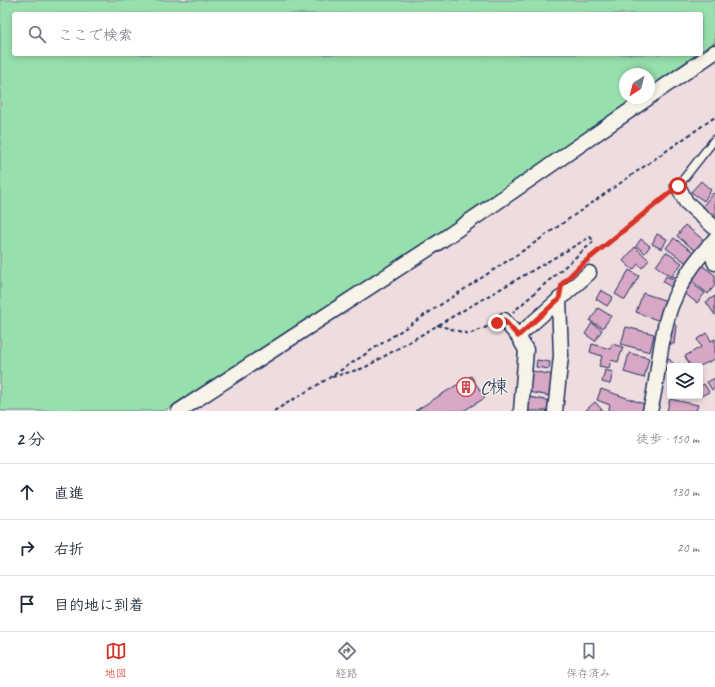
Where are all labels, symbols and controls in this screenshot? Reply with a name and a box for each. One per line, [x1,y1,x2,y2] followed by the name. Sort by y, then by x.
[12,12,703,56] search box
[26,23,48,45] icon: search
[58,26,133,45] text: ここで検索
[619,68,655,104] north arrow
[669,177,687,195] route start
[488,314,506,332] route end
[667,363,703,399] map controls
[667,363,703,399] button: layers
[480,375,508,399] place label: C棟
[455,376,477,398] building icon: C棟
[16,429,45,450] text: 2 分
[636,431,699,447] text: 徒歩 · 150 m
[16,481,38,503] icon: ahead
[54,484,84,503] text: 直進
[671,484,699,500] text: 130 m
[16,537,38,559] icon: right
[54,540,84,559] text: 右折
[677,540,699,556] text: 20 m
[16,593,38,615] icon: arrive
[54,596,144,615] text: 目的地に到着
[105,640,127,680] tab: 地図
[336,640,358,680] tab: 経路
[567,640,611,680] tab: 保存済み

